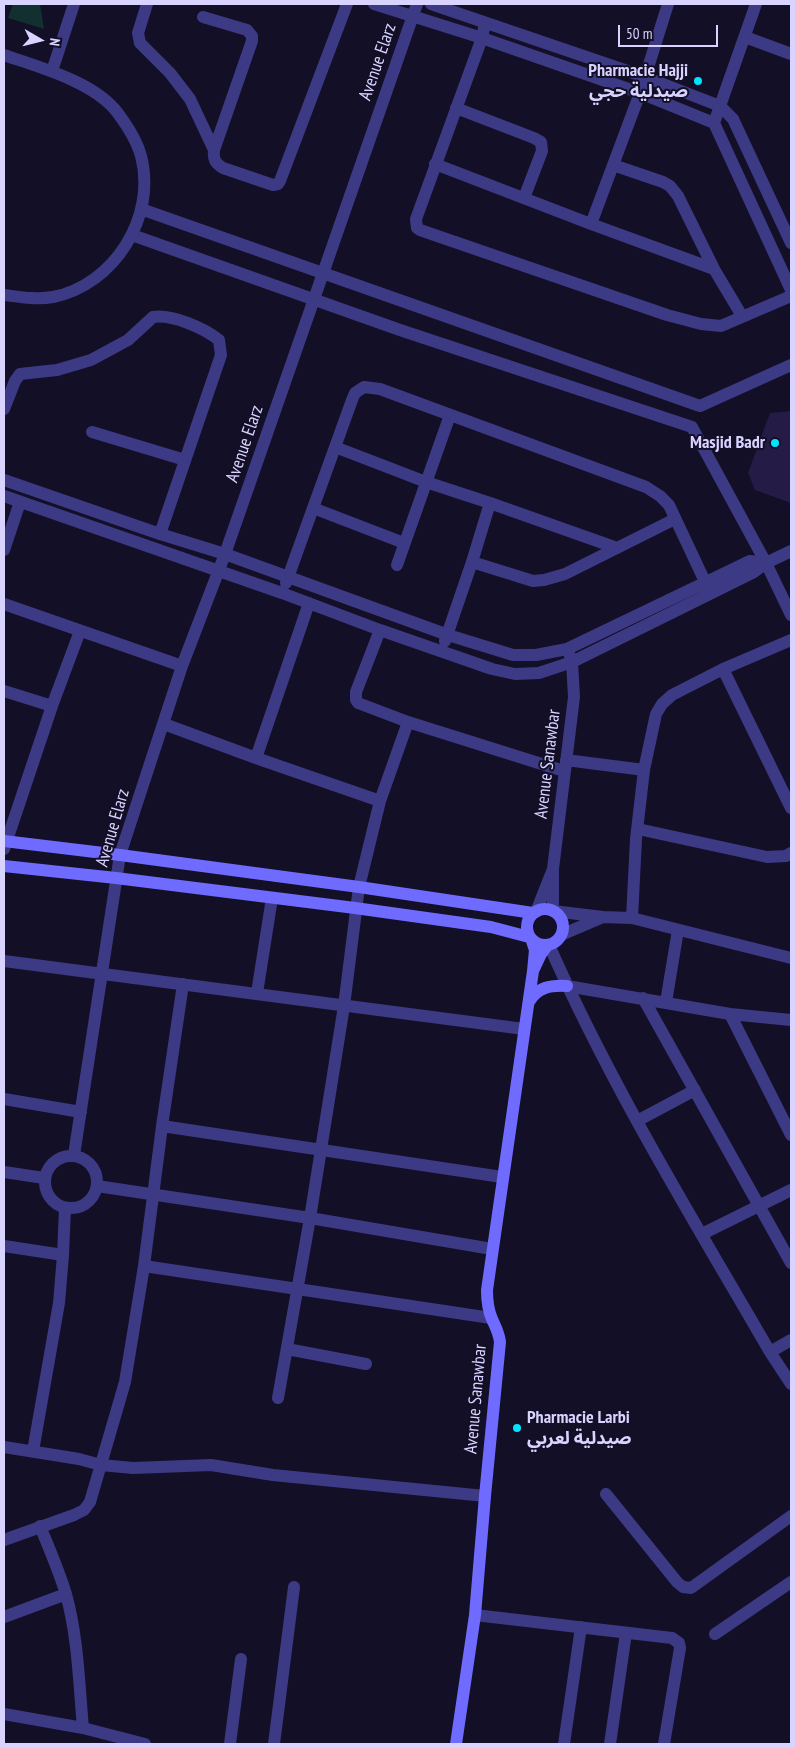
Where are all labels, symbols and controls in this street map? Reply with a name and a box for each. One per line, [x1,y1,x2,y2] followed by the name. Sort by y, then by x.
[15,15,65,65] north arrow
[620,15,720,47] scale bar
[355,21,401,103] street label: Avenue Elarz
[626,24,652,43] text: 50 m
[45,37,64,47] text: N
[588,60,688,102] place label: Pharmacie Hajji صيدلية حجي
[692,75,704,87] marker: Pharmacie Hajji صيدلية حجي
[222,403,268,485] street label: Avenue Elarz
[690,432,765,454] place label: Masjid Badr
[769,437,781,449] marker: Masjid Badr
[531,708,565,820] street label: Avenue Sanawbar
[92,787,134,869] street label: Avenue Elarz
[460,1343,492,1455] street label: Avenue Sanawbar
[527,1407,632,1450] place label: Pharmacie Larbi صيدلية لعربي
[511,1422,523,1434] marker: Pharmacie Larbi صيدلية لعربي

